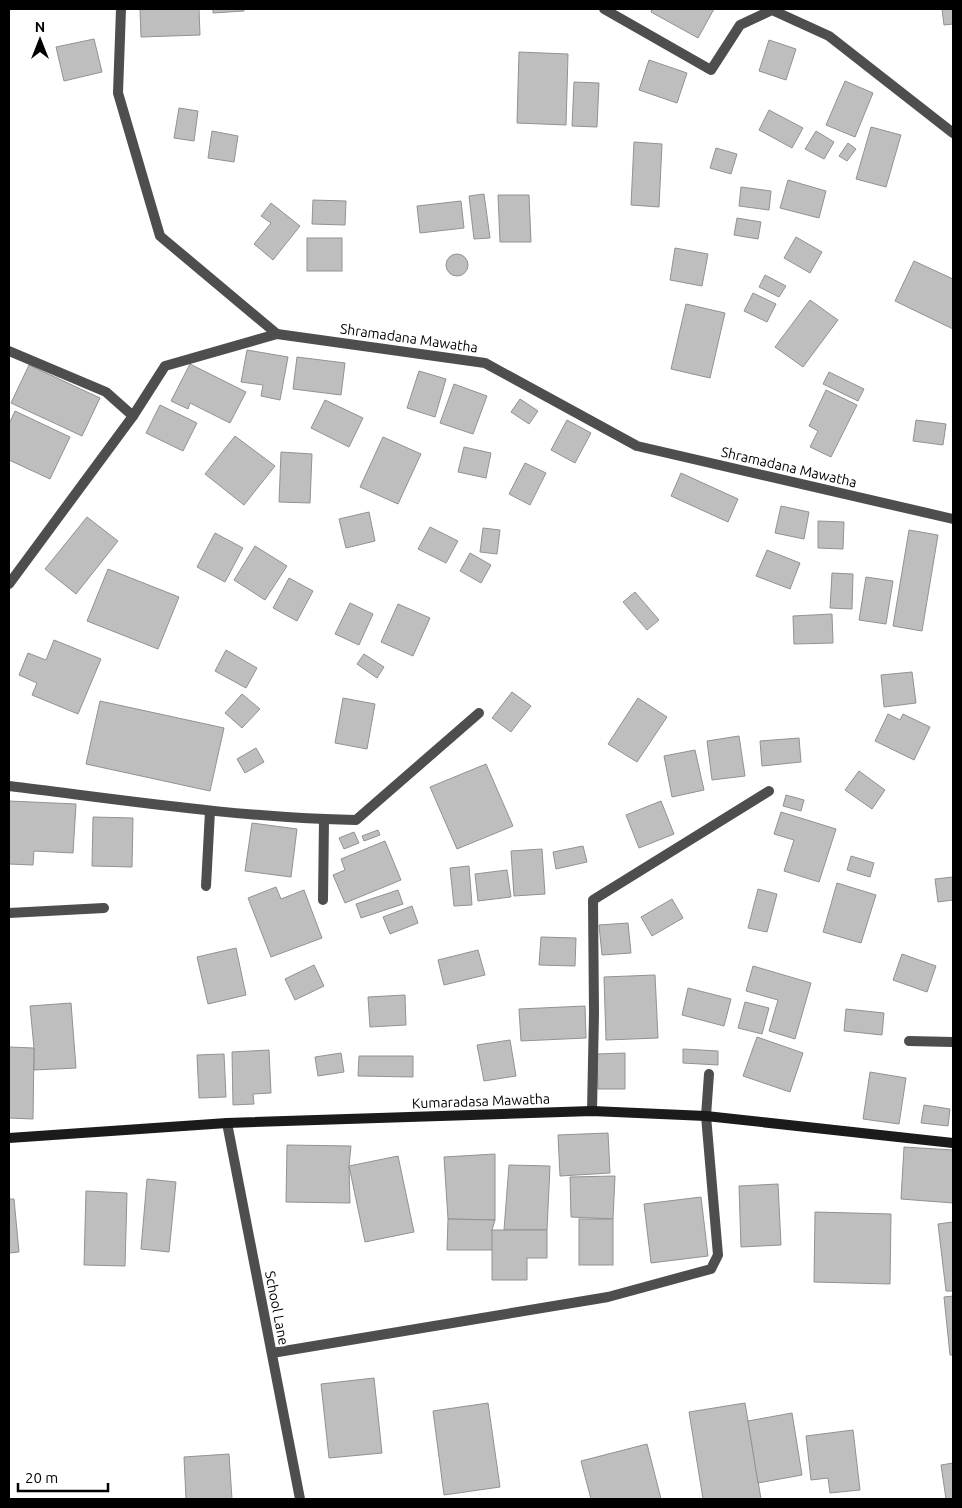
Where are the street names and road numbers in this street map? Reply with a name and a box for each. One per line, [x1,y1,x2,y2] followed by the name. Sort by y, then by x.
[339,320,479,356] street label: Shramadana Mawatha
[719,444,859,490] street label: Shramadana Mawatha
[412,1091,550,1111] street label: Kumaradasa Mawatha
[262,1270,292,1346] street label: School Lane

